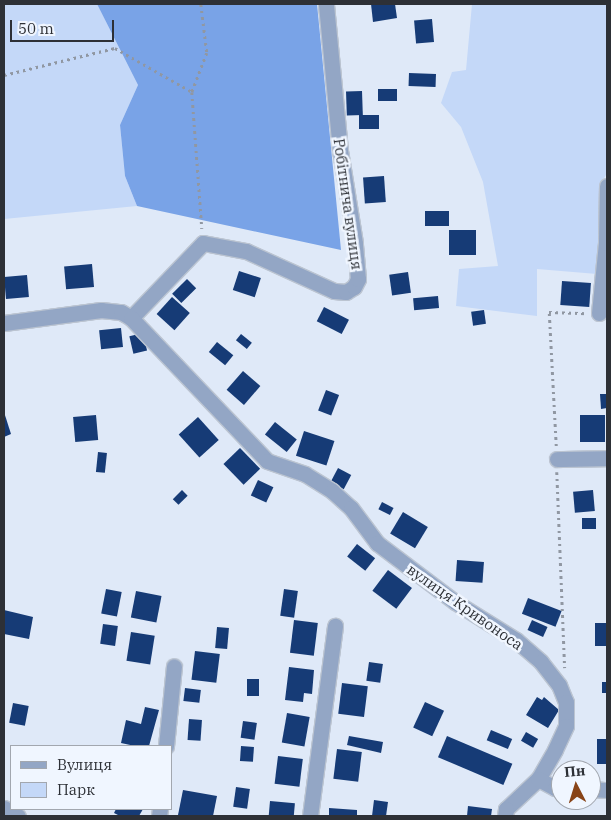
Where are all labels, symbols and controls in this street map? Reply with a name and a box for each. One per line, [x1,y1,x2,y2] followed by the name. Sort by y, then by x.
[12,10,116,42] scale bar
[18,19,54,38] text: 50 m
[330,137,366,271] street label: Робітнича вулиця
[404,560,526,654] street label: вулиця Кривоноса
[10,745,172,810] legend
[57,755,112,774] text: Вулиця
[551,760,601,810] north arrow
[564,761,586,781] text: Пн
[57,780,95,799] text: Парк

